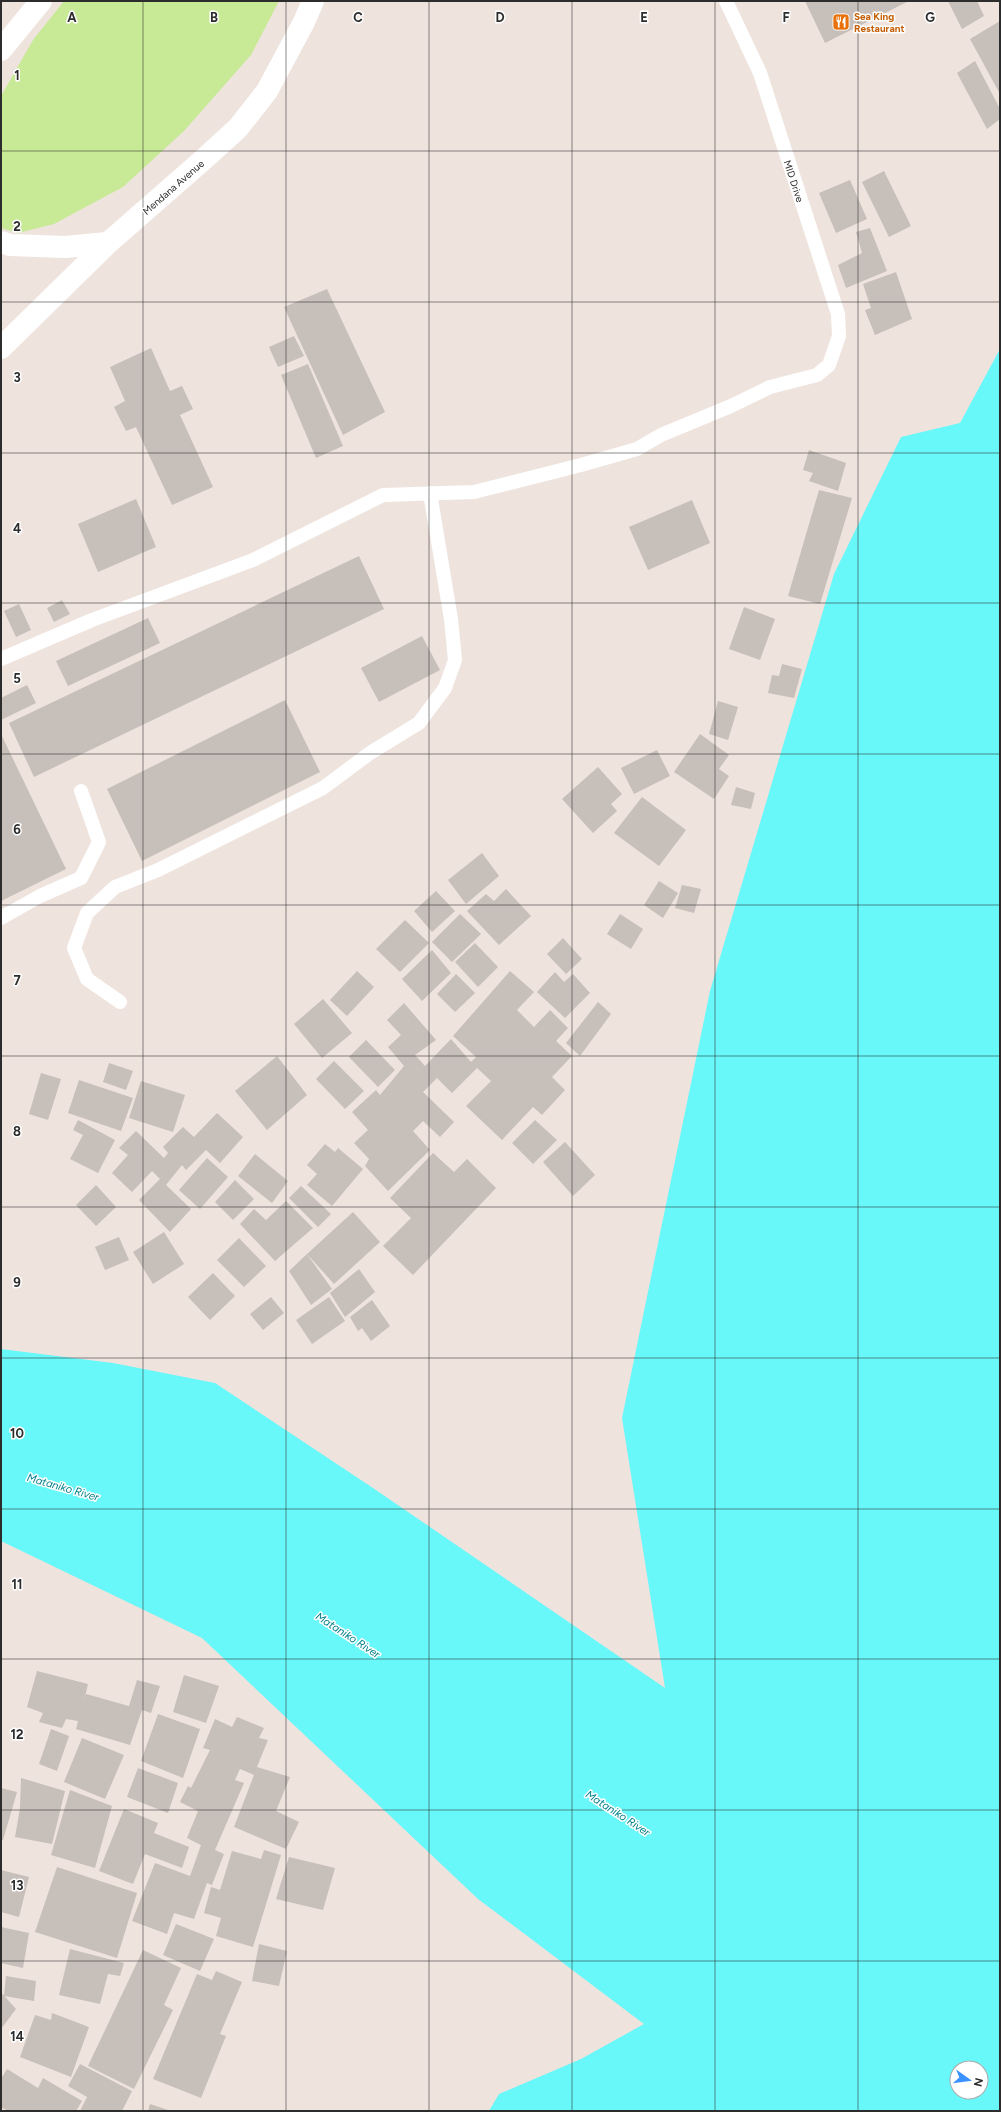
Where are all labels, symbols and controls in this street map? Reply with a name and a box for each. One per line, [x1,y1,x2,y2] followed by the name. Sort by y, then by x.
[67,10,77,25] text: A
[210,10,218,25] text: B
[353,10,363,25] text: C
[495,10,505,25] text: D
[640,10,648,25] text: E
[782,10,790,25] text: F
[854,10,904,35] place label: Sea King Restaurant
[925,10,935,25] text: G
[831,12,851,32] restaurant icon: Sea King Restaurant
[14,68,20,83] text: 1
[140,157,207,218] street label: Mendana Avenue
[781,158,807,204] street label: MID Drive
[13,219,21,234] text: 2
[13,370,21,385] text: 3
[13,521,21,536] text: 4
[13,671,21,686] text: 5
[13,822,21,837] text: 6
[13,973,21,988] text: 7
[13,1124,21,1139] text: 8
[13,1275,21,1290] text: 9
[10,1426,24,1441] text: 10
[25,1471,102,1504] water label: Mataniko River
[12,1577,22,1592] text: 11
[313,1610,383,1662] water label: Mataniko River
[10,1727,24,1742] text: 12
[583,1788,653,1840] water label: Mataniko River
[11,1878,23,1893] text: 13
[10,2029,24,2044] text: 14
[949,2060,989,2100] north arrow
[971,2077,986,2088] text: N

